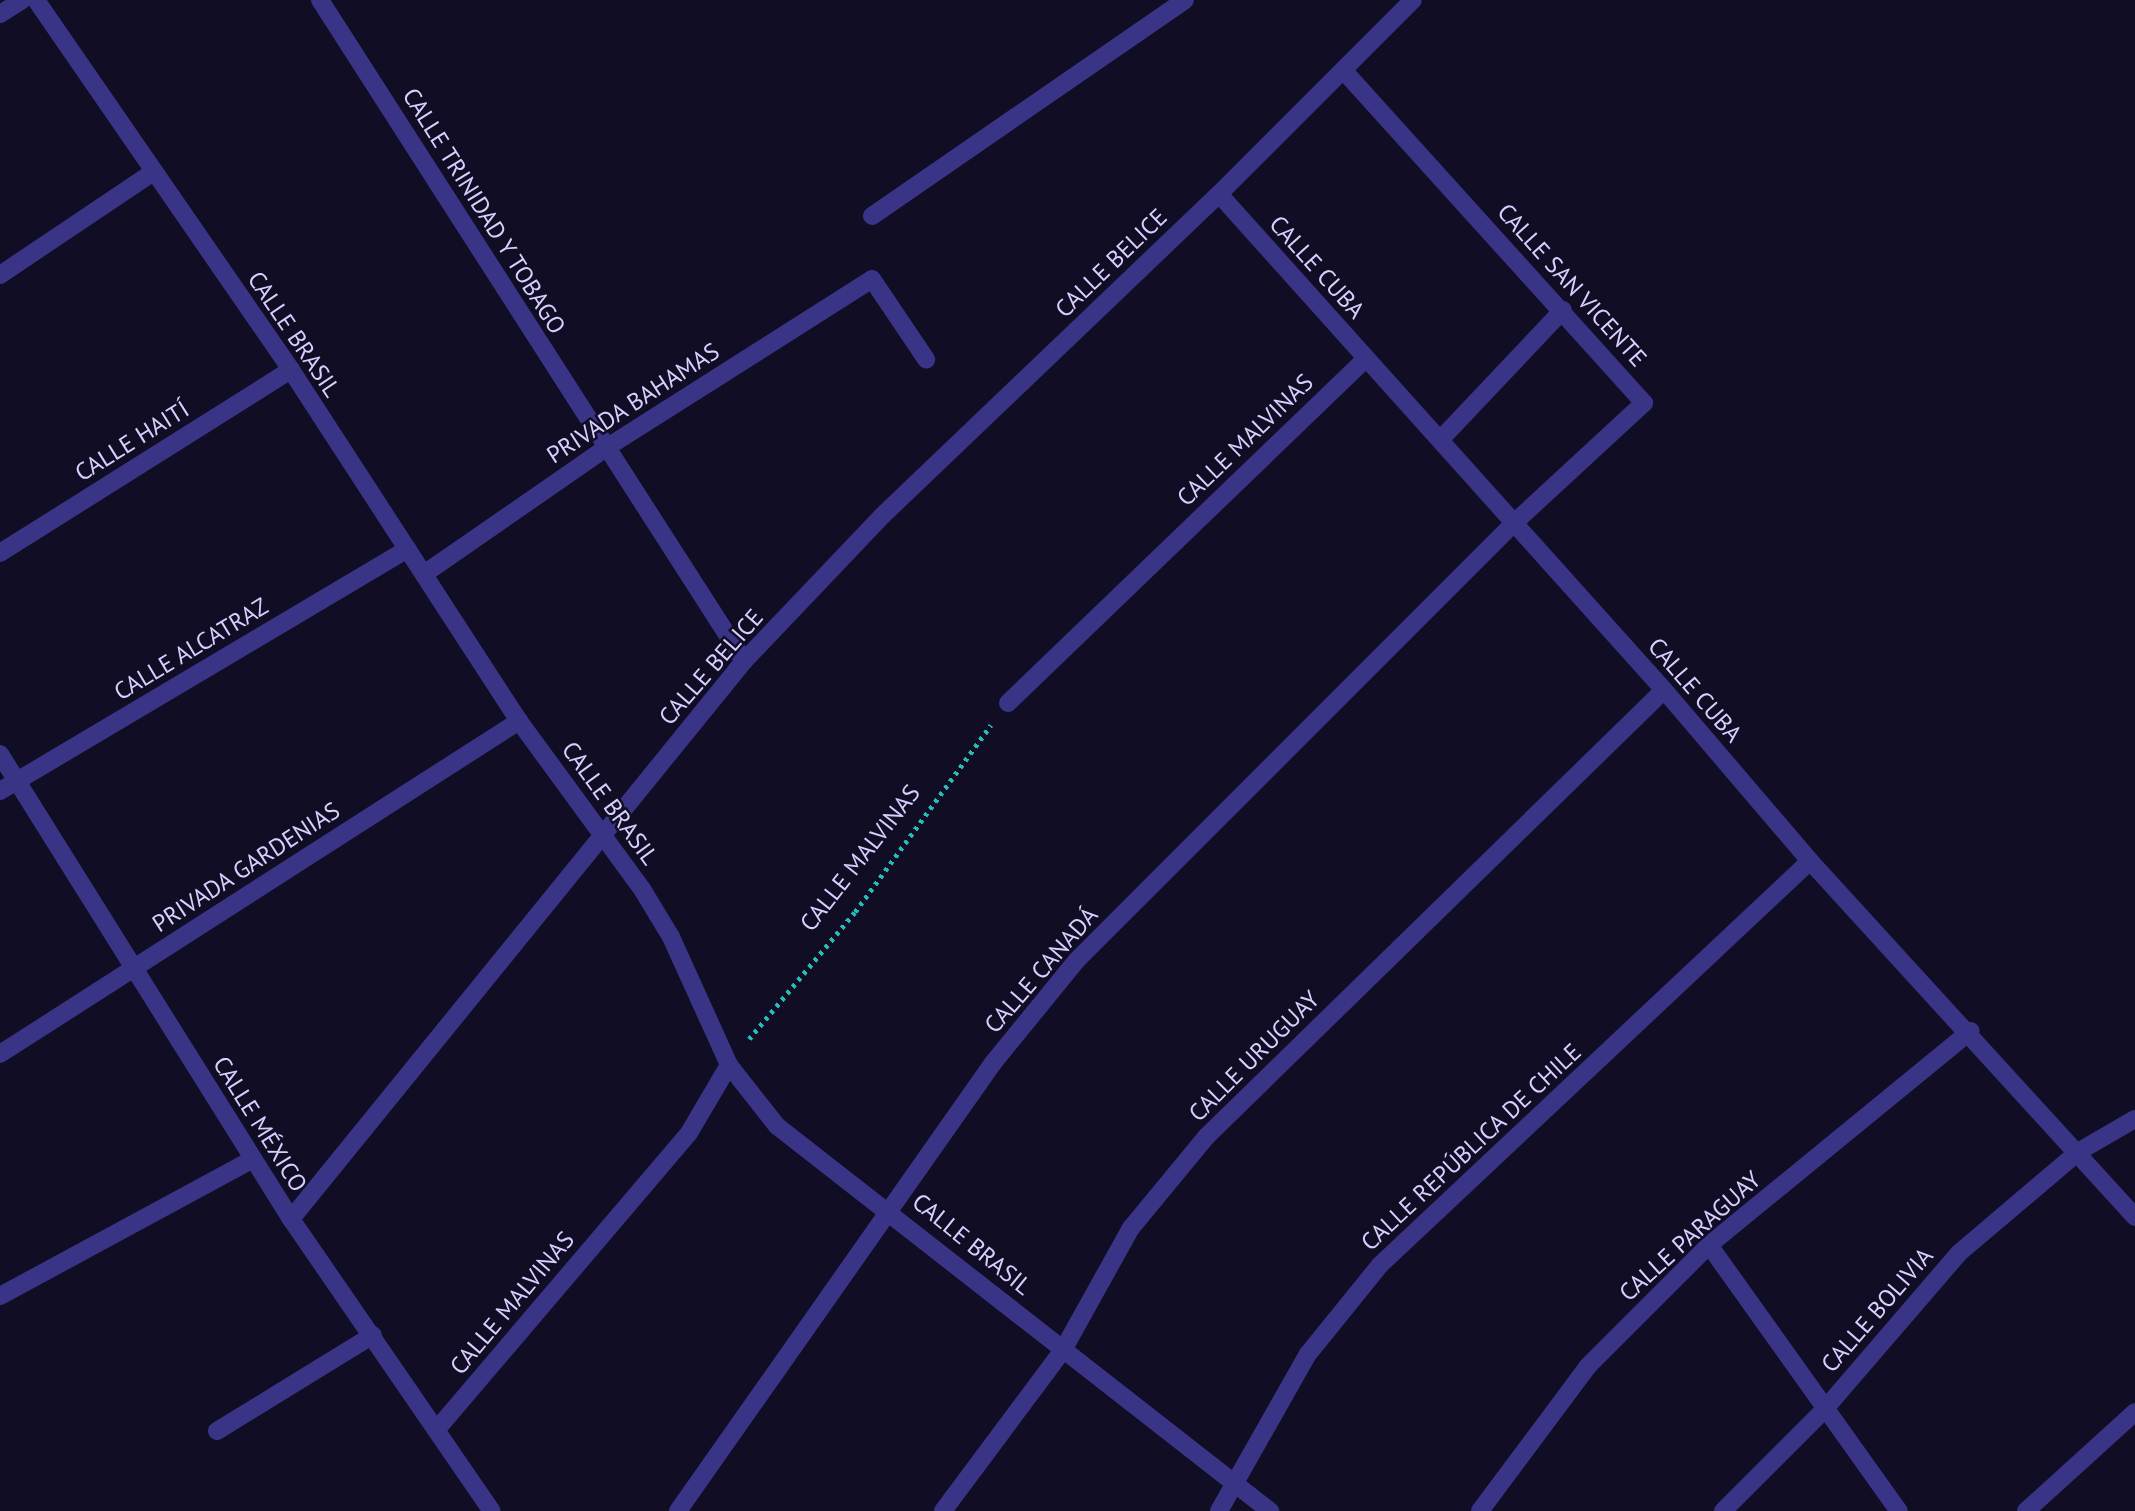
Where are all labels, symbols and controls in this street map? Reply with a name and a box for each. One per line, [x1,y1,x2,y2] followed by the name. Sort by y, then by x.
[396,82,572,340] street label: CALLE TRINIDAD Y TOBAGO
[1491,197,1653,373] street label: CALLE SAN VICENTE
[1049,203,1173,323] street label: CALLE BELICE
[1263,210,1371,324] street label: CALLE CUBA
[242,266,346,402] street label: CALLE BRASIL
[541,336,725,470] street label: PRIVADA BAHAMAS
[1171,368,1319,512] street label: CALLE MALVINAS
[70,395,194,487] street label: CALLE HAITÍ
[108,592,274,706] street label: CALLE ALCATRAZ
[653,603,769,731] street label: CALLE BELICE
[1642,632,1748,748] street label: CALLE CUBA
[556,736,664,870] street label: CALLE BRASIL
[794,779,926,937] street label: CALLE MALVINAS
[147,795,345,939] street label: PRIVADA GARDENIAS
[978,901,1104,1039] street label: CALLE CANADÁ
[1183,985,1325,1127] street label: CALLE URUGUAY
[1355,1037,1587,1257] street label: CALLE REPÚBLICA DE CHILE
[207,1051,313,1197] street label: CALLE MÉXICO
[1613,1165,1767,1307] street label: CALLE PARAGUAY
[907,1187,1037,1301] street label: CALLE BRASIL
[444,1226,580,1380] street label: CALLE MALVINAS
[1815,1242,1939,1378] street label: CALLE BOLIVIA

